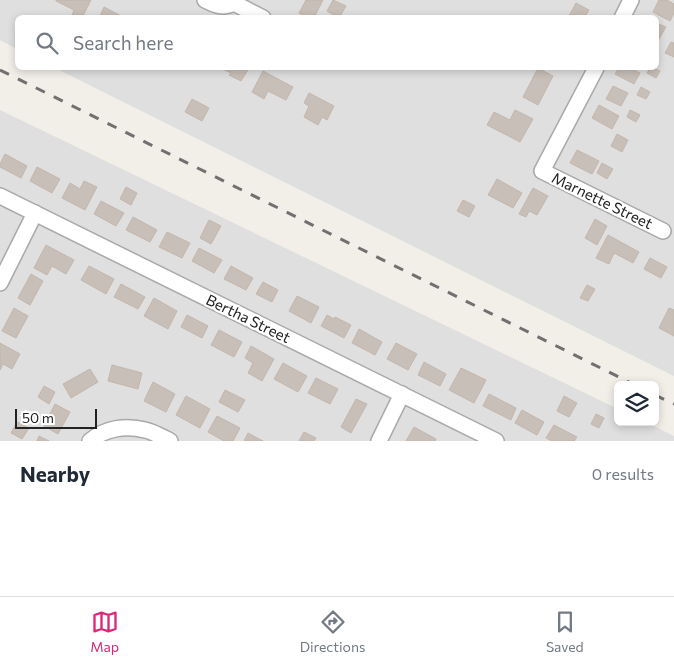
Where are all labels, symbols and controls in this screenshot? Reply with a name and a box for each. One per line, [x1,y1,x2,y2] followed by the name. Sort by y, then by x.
[15,15,659,70] search box
[33,29,61,57] icon: search
[73,31,173,54] text: Search here
[549,168,656,232] street label: Marnette Street
[203,290,293,346] street label: Bertha Street
[614,381,659,426] map controls
[614,381,659,426] button: layers
[15,406,98,429] scale bar
[22,409,54,426] text: 50 m
[20,461,90,486] text: Nearby
[592,464,654,483] text: 0 results
[90,608,119,655] tab: Map
[300,608,365,655] tab: Directions
[546,608,584,655] tab: Saved

